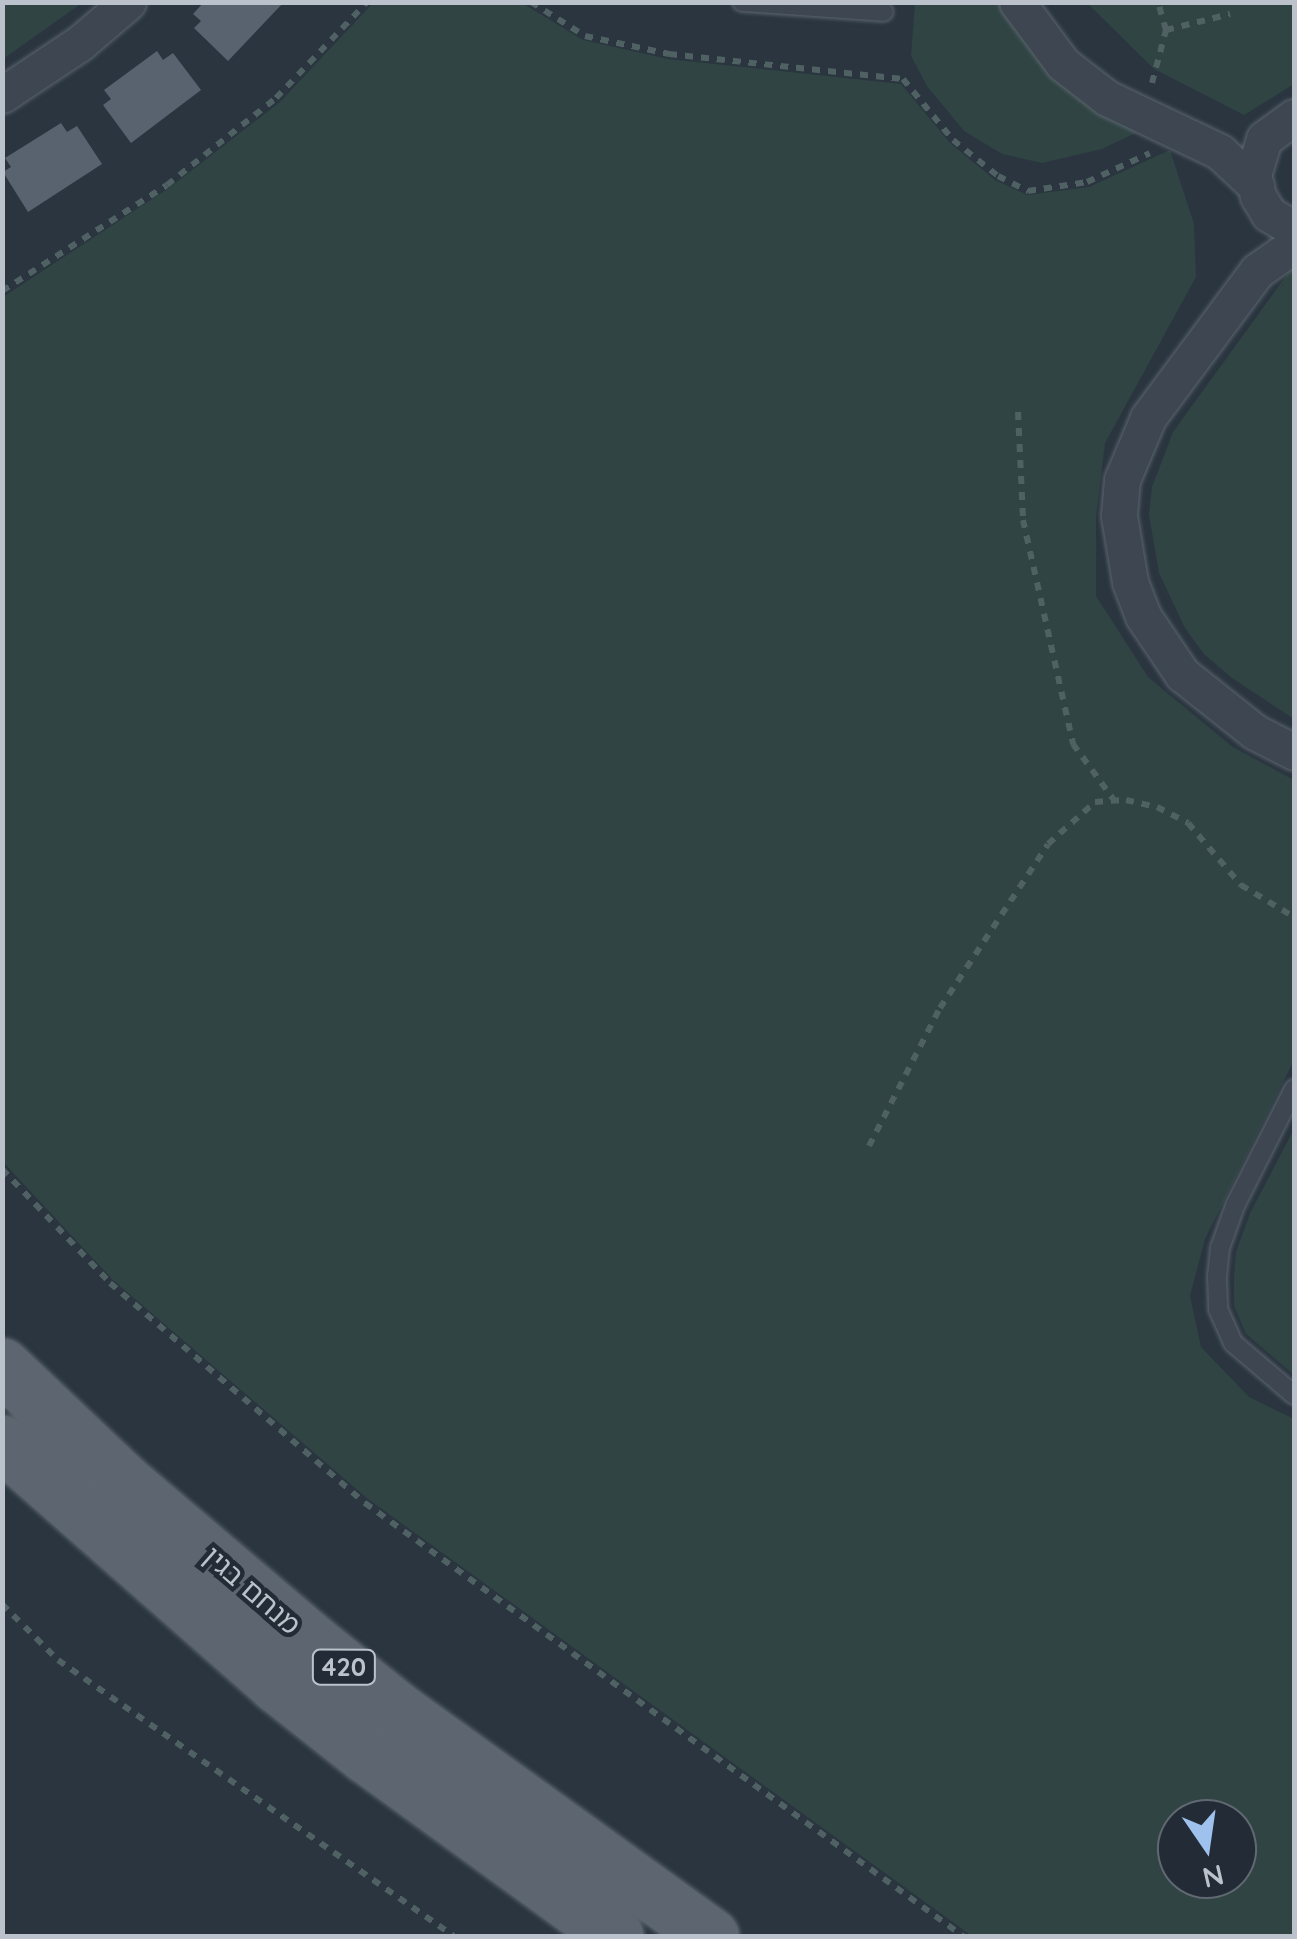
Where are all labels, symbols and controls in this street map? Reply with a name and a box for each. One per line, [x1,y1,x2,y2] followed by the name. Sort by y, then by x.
[197,1539,307,1641] street label: מנחם בגין
[312,1647,376,1687] road number: 420
[1157,1799,1257,1899] north arrow
[1199,1857,1227,1896] text: N

